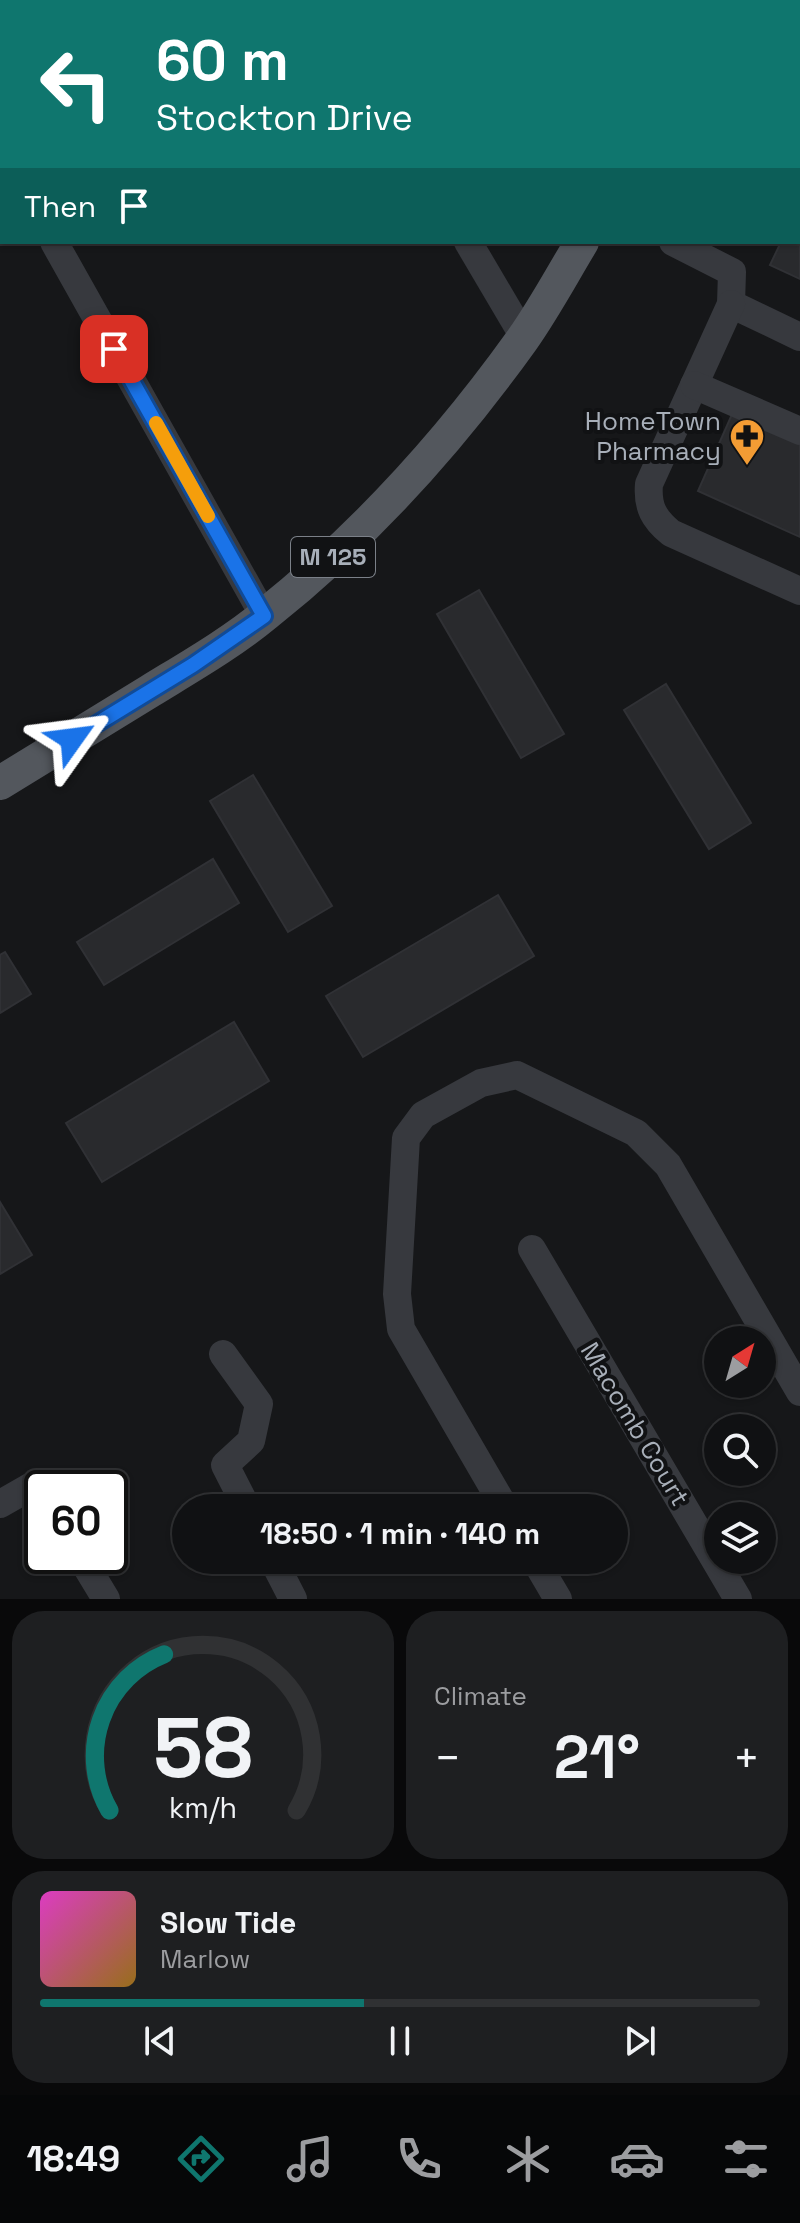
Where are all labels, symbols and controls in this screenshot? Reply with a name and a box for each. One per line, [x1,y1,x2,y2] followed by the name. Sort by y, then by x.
[156,25,289,96] text: 60 m
[24,32,128,136] icon: left
[156,95,413,141] text: Stockton Drive
[112,184,156,228] icon: arrive
[24,187,96,226] text: Then
[80,315,148,383] pin
[92,327,136,371] icon: arrive
[585,404,721,468] place label: HomeTown Pharmacy
[728,417,766,467] pharmacy icon: HomeTown Pharmacy
[291,537,375,577] road number: M 125
[30,697,114,781] position arrow
[704,1326,776,1398] north arrow
[704,1326,776,1574] map controls
[573,1336,697,1512] street label: Macomb Court
[704,1414,776,1486] button: search
[24,1470,128,1574] speed limit sign: 60
[704,1502,776,1574] button: layers
[260,1514,540,1553] text: 18:50 · 1 min · 140 m
[434,1679,527,1713] text: Climate
[153,1695,253,1801] text: 58
[554,1719,640,1796] text: 21°
[434,1730,461,1786] text: −
[733,1730,760,1786] text: +
[169,1790,237,1826] text: km/h
[160,1903,296,1942] text: Slow Tide
[160,1942,250,1976] text: Marlow
[138,2019,182,2063] icon: previous
[378,2019,422,2063] icon: pause
[618,2019,662,2063] icon: next
[173,2131,229,2187] icon: directions
[282,2131,338,2187] icon: music
[391,2131,447,2187] icon: phone
[500,2131,556,2187] icon: climate
[609,2131,665,2187] icon: car
[718,2131,774,2187] icon: filters
[26,2136,120,2182] text: 18:49

